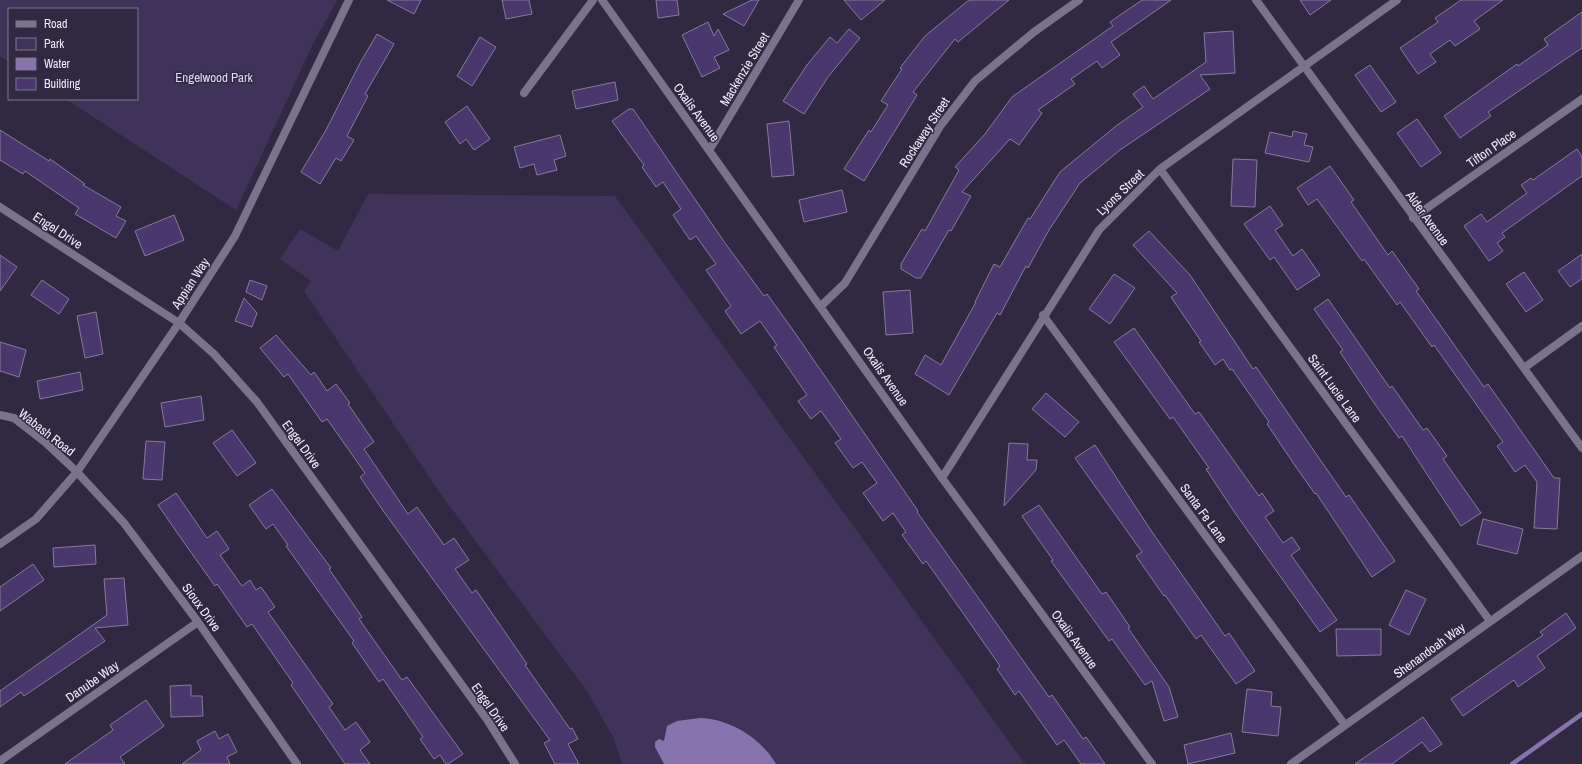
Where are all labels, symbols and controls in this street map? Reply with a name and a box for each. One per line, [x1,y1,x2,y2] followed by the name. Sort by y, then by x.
[8,8,138,100] legend
[44,16,68,32] text: Road
[716,29,773,109] street label: Mackenzie Street
[44,36,64,52] text: Park
[44,56,71,72] text: Water
[175,69,253,86] park label: Engelwood Park
[44,76,81,92] text: Building
[670,80,724,145] street label: Oxalis Avenue
[895,94,954,171] street label: Rockaway Street
[1463,125,1519,172] street label: Tifton Place
[1093,166,1148,219] street label: Lyons Street
[1402,187,1453,249] street label: Alder Avenue
[30,208,86,253] street label: Engel Drive
[167,254,214,313] street label: Appian Way
[859,343,912,409] street label: Oxalis Avenue
[1304,351,1365,426] street label: Saint Lucie Lane
[15,405,78,460] street label: Wabash Road
[278,417,325,472] street label: Engel Drive
[1176,480,1231,546] street label: Santa Fe Lane
[178,580,225,635] street label: Sioux Drive
[1048,607,1102,672] street label: Oxalis Avenue
[1390,618,1469,682] street label: Shenandoah Way
[62,657,123,706] street label: Danube Way
[468,680,514,735] street label: Engel Drive

